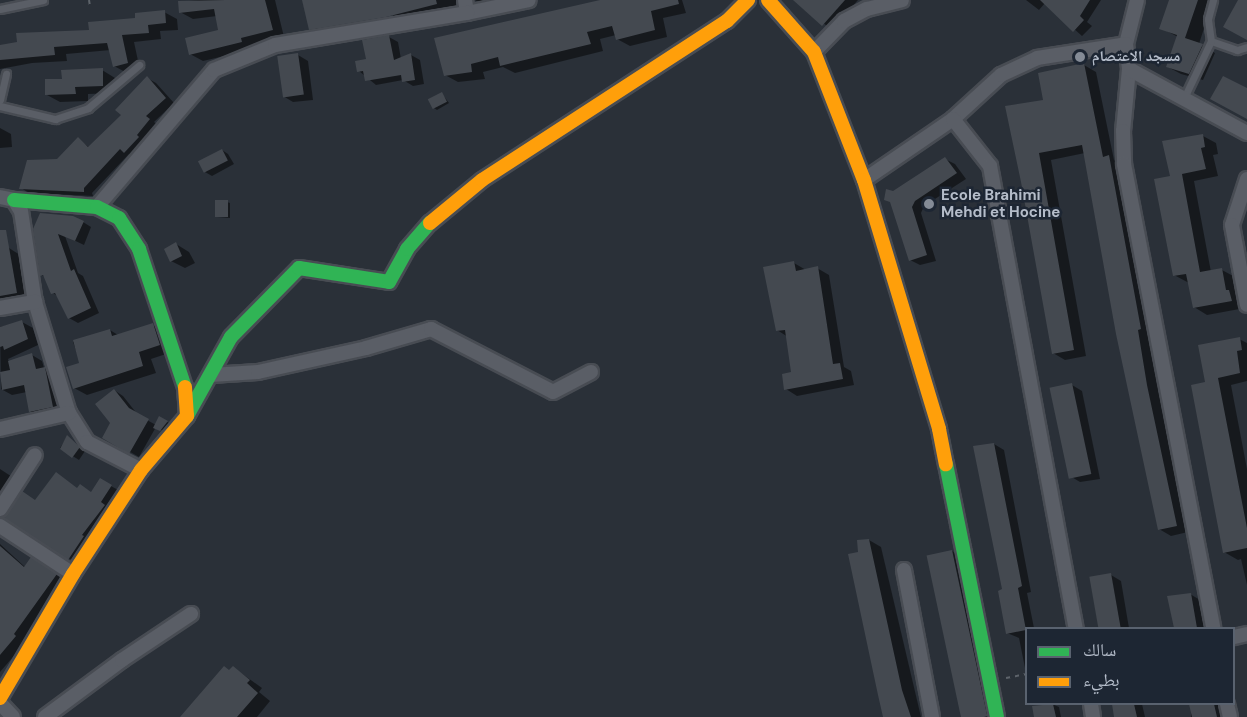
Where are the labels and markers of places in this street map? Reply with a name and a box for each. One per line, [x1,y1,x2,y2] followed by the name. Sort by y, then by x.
[1092,48,1180,66] place label: مسجد الاعتصام
[1073,50,1087,64] marker: مسجد الاعتصام
[941,186,1060,221] place label: Ecole Brahimi Mehdi et Hocine
[922,197,936,211] marker: Ecole Brahimi Mehdi et Hocine

